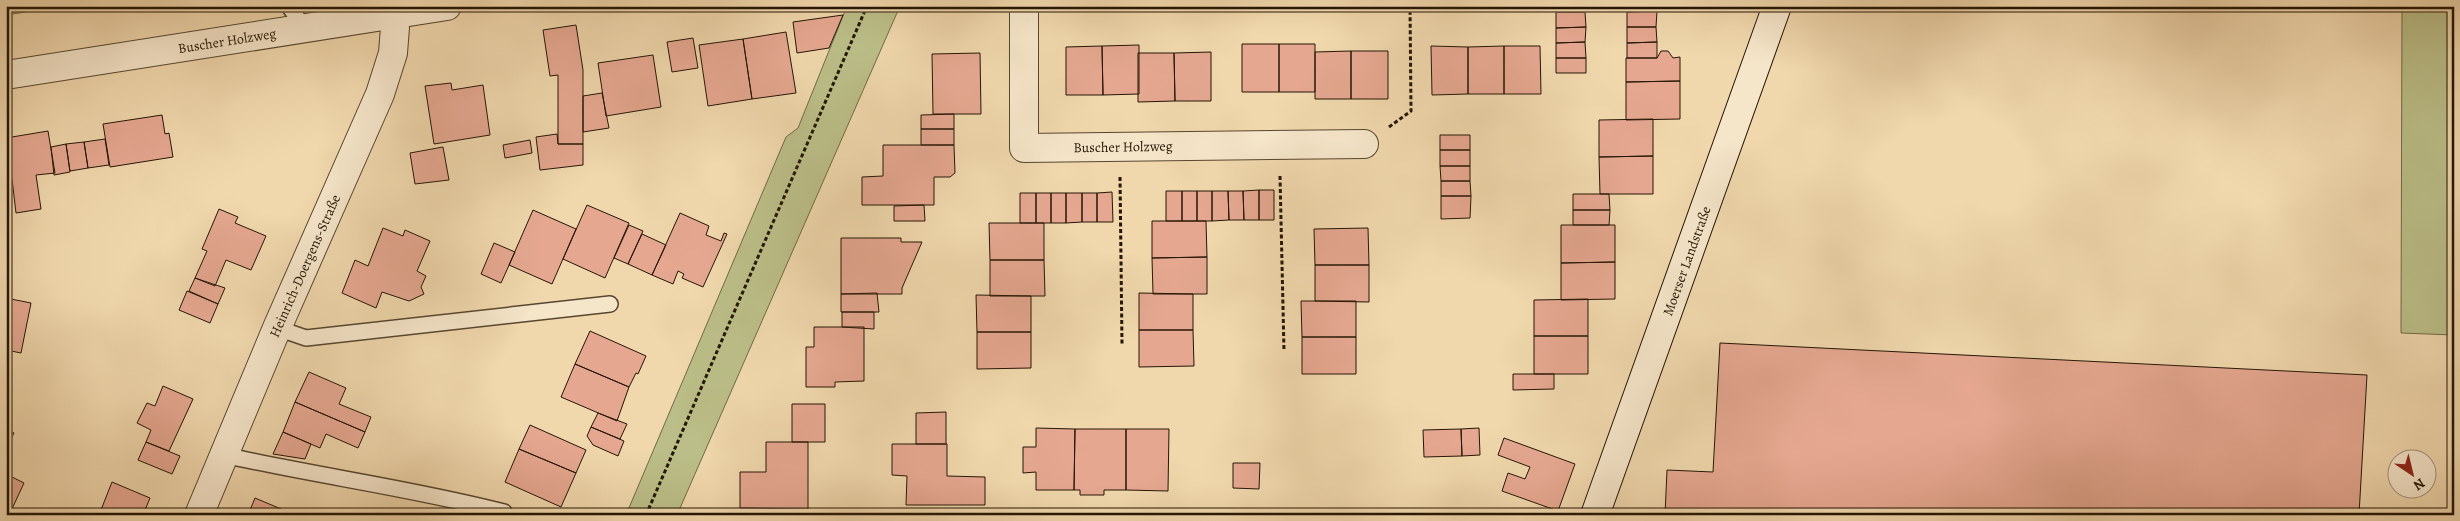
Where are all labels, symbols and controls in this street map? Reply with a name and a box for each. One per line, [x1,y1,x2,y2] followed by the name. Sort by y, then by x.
[176,24,278,58] street label: Buscher Holzweg
[1073,137,1173,157] street label: Buscher Holzweg
[265,192,345,340] street label: Heinrich-Doergens-Straße
[1658,203,1716,319] street label: Moerser Landstraße
[2388,448,2438,498] north arrow
[2410,474,2429,495] text: N

